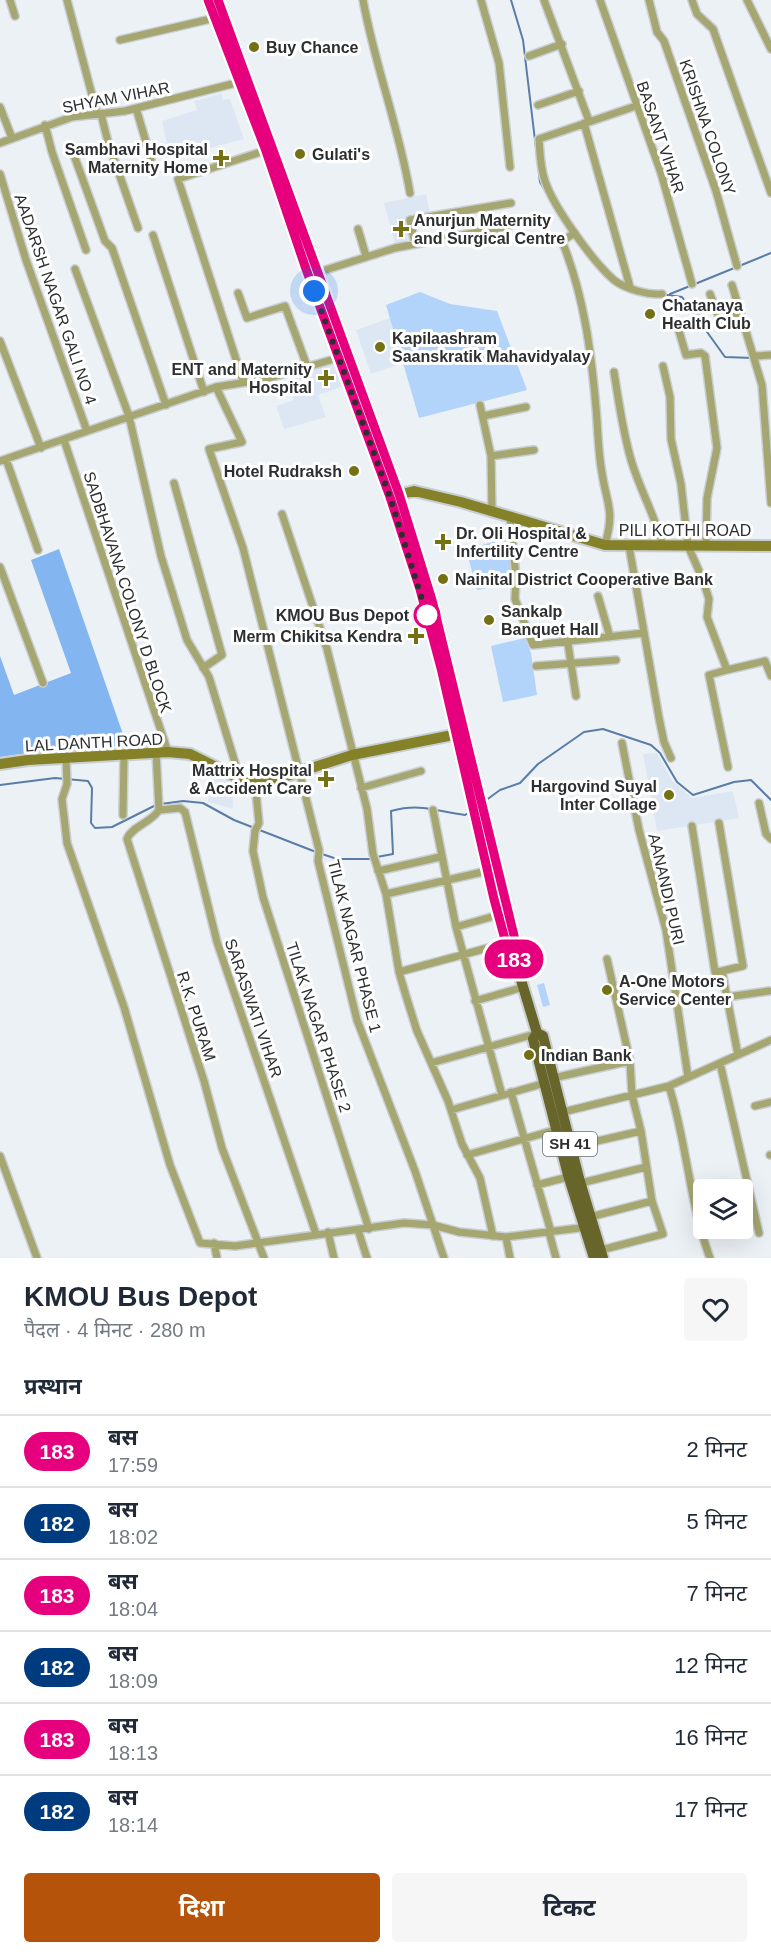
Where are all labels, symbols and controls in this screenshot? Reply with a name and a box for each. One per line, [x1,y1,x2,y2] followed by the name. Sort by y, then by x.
[266,39,359,56] place label: Buy Chance
[247,40,261,54] marker: Buy Chance
[676,57,739,197] street label: KRISHNA COLONY
[61,79,171,116] street label: SHYAM VIHAR
[633,79,688,195] street label: BASANT VIHAR
[65,141,208,176] place label: Sambhavi Hospital Maternity Home
[312,146,370,163] place label: Gulati's
[293,147,307,161] marker: Gulati's
[212,149,230,167] marker: Sambhavi Hospital Maternity Home
[11,192,100,407] street label: AADARSH NAGAR GALI NO 4
[414,212,565,247] place label: Anurjun Maternity and Surgical Centre
[392,220,410,238] marker: Anurjun Maternity and Surgical Centre
[299,276,329,306] your location
[662,297,751,332] place label: Chatanaya Health Club
[643,307,657,321] marker: Chatanaya Health Club
[392,330,590,365] place label: Kapilaashram Saanskratik Mahavidyalay
[373,340,387,354] marker: Kapilaashram Saanskratik Mahavidyalay
[172,361,312,396] place label: ENT and Maternity Hospital
[317,369,335,387] marker: ENT and Maternity Hospital
[224,463,342,480] place label: Hotel Rudraksh
[347,464,361,478] marker: Hotel Rudraksh
[80,469,175,715] street label: SADBHAVANA COLONY D BLOCK
[619,522,751,539] street label: PILI KOTHI ROAD
[456,525,587,560] place label: Dr. Oli Hospital & Infertility Centre
[434,533,452,551] marker: Dr. Oli Hospital & Infertility Centre
[455,571,713,588] place label: Nainital District Cooperative Bank
[436,572,450,586] marker: Nainital District Cooperative Bank
[414,602,440,628] marker: KMOU Bus Depot
[501,603,599,638] place label: Sankalp Banquet Hall
[276,607,410,624] place label: KMOU Bus Depot
[482,613,496,627] marker: Sankalp Banquet Hall
[407,627,425,645] marker: Merm Chikitsa Kendra
[233,628,402,645] place label: Merm Chikitsa Kendra
[25,730,163,755] street label: LAL DANTH ROAD
[189,762,312,797] place label: Mattrix Hospital & Accident Care
[317,770,335,788] marker: Mattrix Hospital & Accident Care
[531,778,657,813] place label: Hargovind Suyal Inter Collage
[662,788,676,802] marker: Hargovind Suyal Inter Collage
[645,832,688,946] street label: AANANDI PURI
[325,858,384,1035] street label: TILAK NAGAR PHASE 1
[222,936,285,1080] street label: SARASWATI VIHAR
[283,940,354,1114] street label: TILAK NAGAR PHASE 2
[480,940,548,978] line badge: 183
[496,948,532,971] text: 183
[174,969,219,1063] street label: R.K. PURAM
[619,973,731,1008] place label: A-One Motors Service Center
[600,983,614,997] marker: A-One Motors Service Center
[541,1047,632,1064] place label: Indian Bank
[522,1048,536,1062] marker: Indian Bank
[543,1132,597,1156] road number: SH 41
[693,1179,753,1239] map controls
[693,1179,753,1239] button: layers
[684,1278,747,1341] button: heart
[24,1281,257,1312] text: KMOU Bus Depot
[24,1319,206,1341] text: पैदल · 4 मिनट · 280 m
[24,1374,82,1399] text: प्रस्थान
[108,1425,138,1450] text: बस
[687,1437,747,1462] text: 2 मिनट
[39,1440,75,1463] text: 183
[108,1454,158,1476] text: 17:59
[108,1497,138,1522] text: बस
[687,1509,747,1534] text: 5 मिनट
[39,1512,75,1535] text: 182
[108,1526,158,1548] text: 18:02
[108,1569,138,1594] text: बस
[687,1581,747,1606] text: 7 मिनट
[39,1584,75,1607] text: 183
[108,1598,158,1620] text: 18:04
[108,1641,138,1666] text: बस
[674,1653,747,1678] text: 12 मिनट
[39,1656,75,1679] text: 182
[108,1670,158,1692] text: 18:09
[108,1713,138,1738] text: बस
[674,1725,747,1750] text: 16 मिनट
[39,1728,75,1751] text: 183
[108,1742,158,1764] text: 18:13
[108,1785,138,1810] text: बस
[674,1797,747,1822] text: 17 मिनट
[39,1800,75,1823] text: 182
[108,1814,158,1836] text: 18:14
[24,1873,380,1942] button: दिशा
[392,1873,747,1942] button: टिकट

